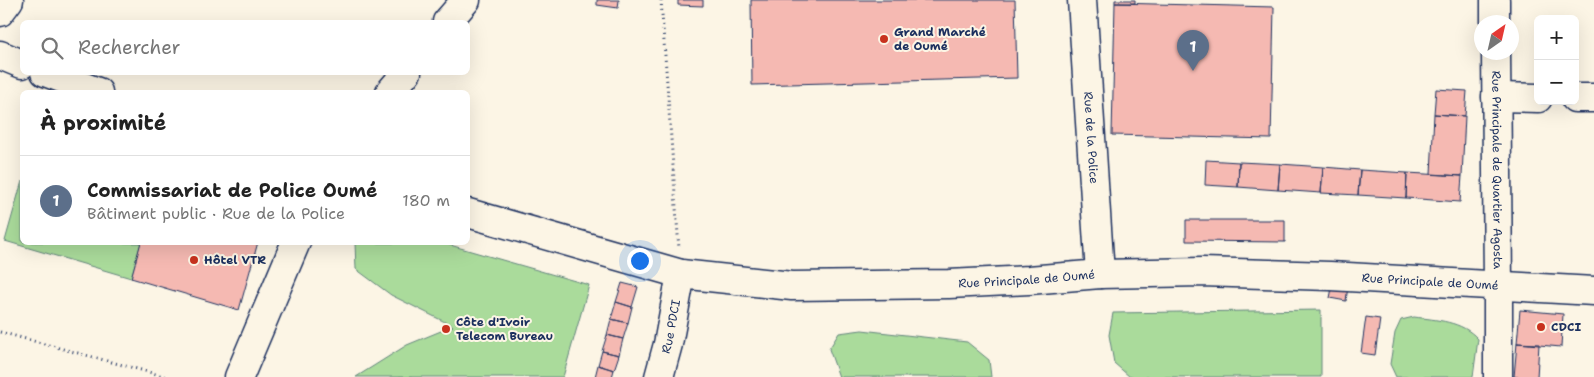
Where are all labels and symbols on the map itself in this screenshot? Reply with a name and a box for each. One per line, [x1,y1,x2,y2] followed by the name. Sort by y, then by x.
[1474,15,1519,60] north arrow
[894,24,986,54] place label: Grand Marché de Oumé
[1177,30,1209,71] pin: 1
[878,33,890,45] marker: Grand Marché de Oumé
[1488,71,1506,270] street label: Rue Principale de Quartier Agosta
[1080,91,1102,185] street label: Rue de la Police
[627,248,653,274] your location
[204,252,266,268] place label: Hôtel VTR
[188,254,200,266] marker: Hôtel VTR
[958,266,1096,292] street label: Rue Principale de Oumé
[1361,270,1499,294] street label: Rue Principale de Oumé
[658,298,684,355] street label: Rue PDCI
[456,314,553,344] place label: Côte d'Ivoir Telecom Bureau
[1551,319,1581,335] place label: CDCI
[1535,321,1547,333] marker: CDCI
[440,323,452,335] marker: Côte d'Ivoir Telecom Bureau

